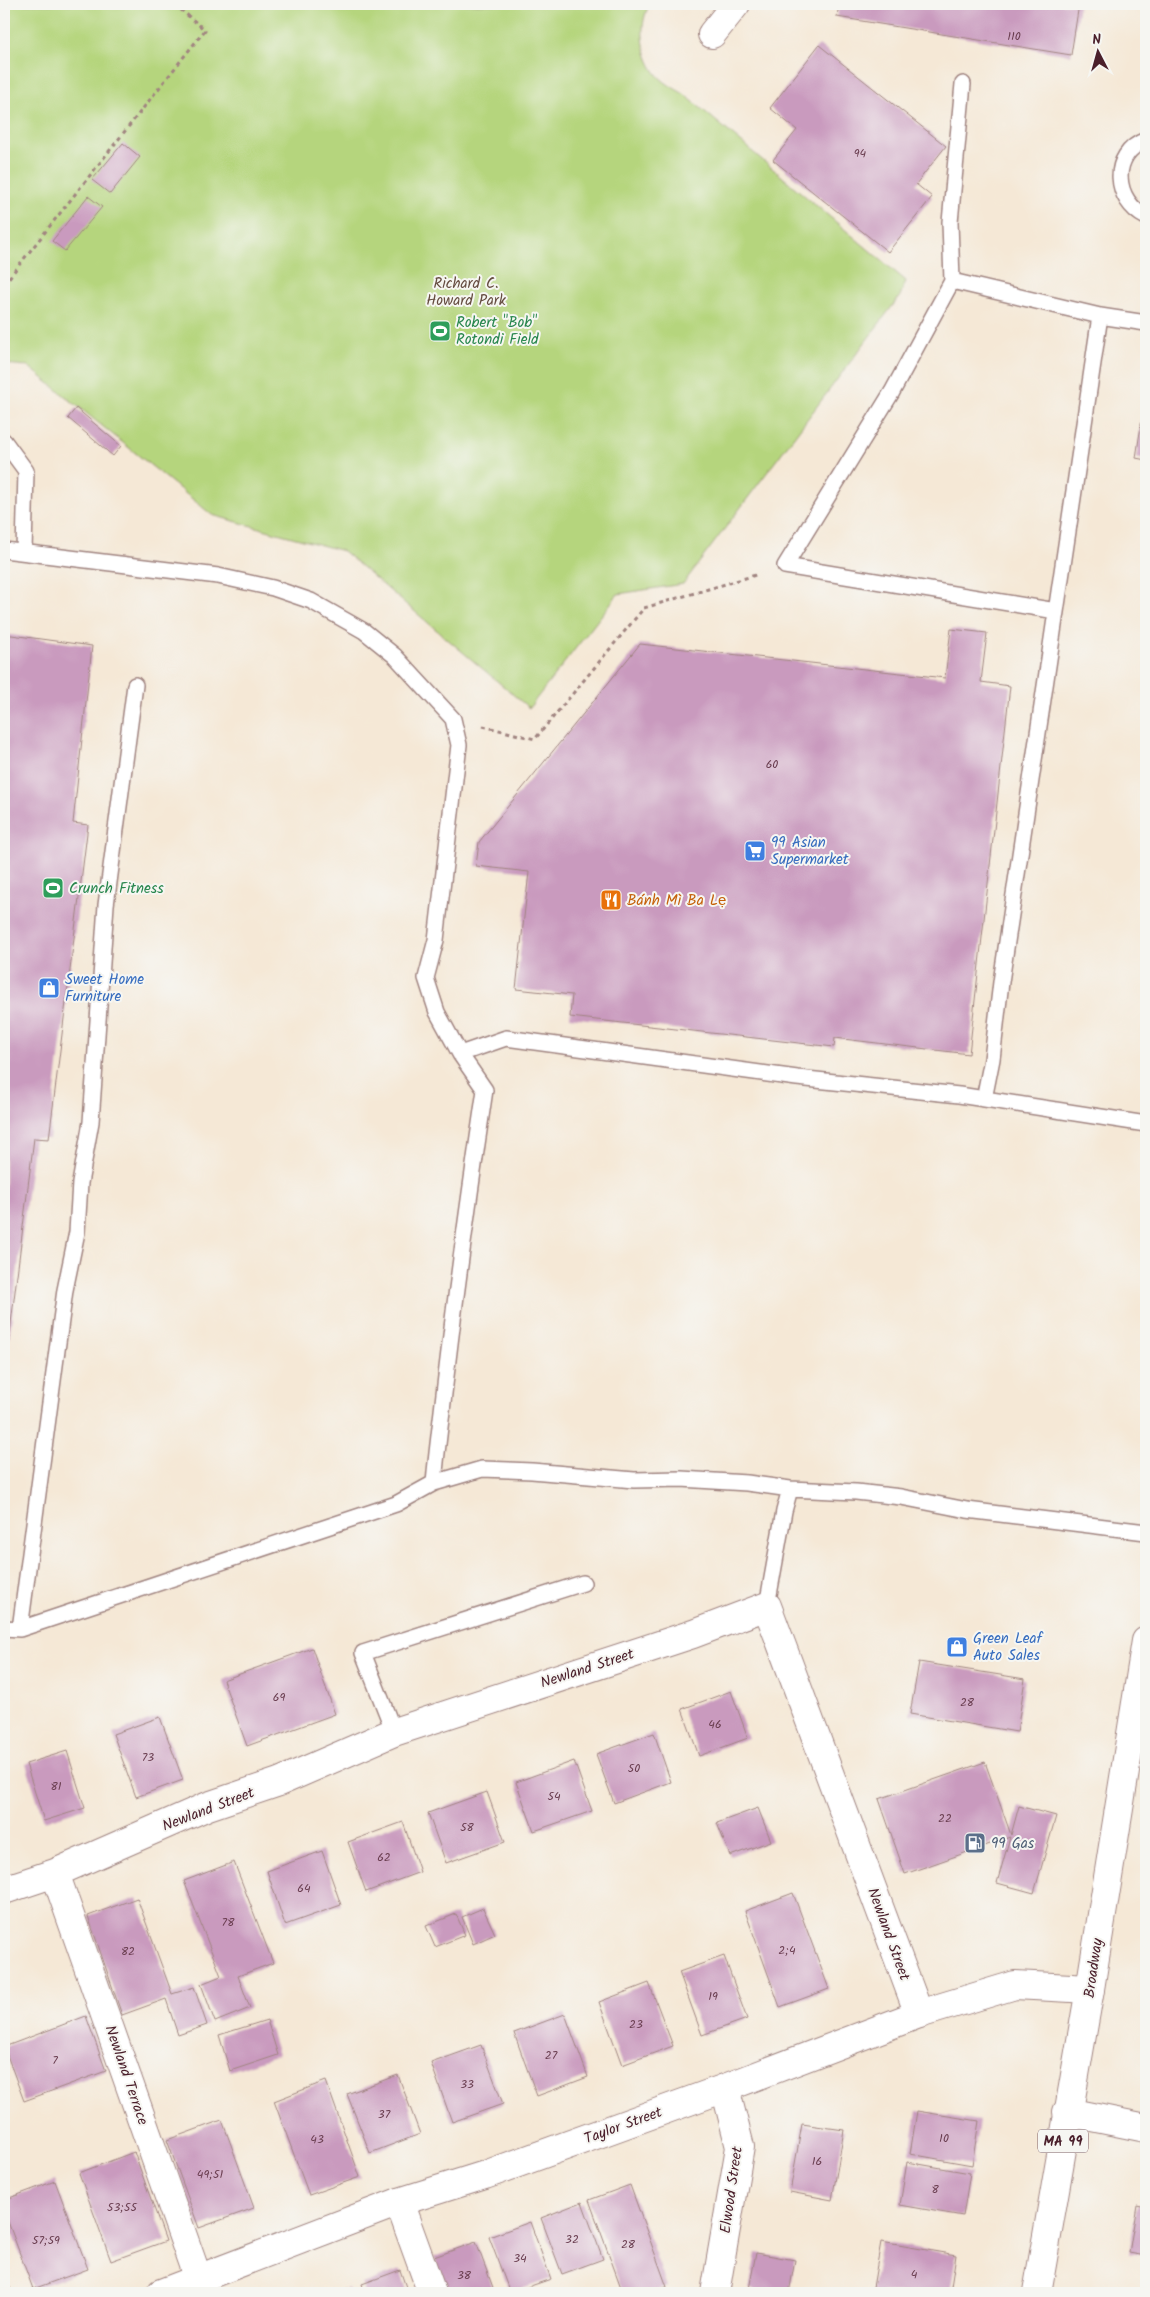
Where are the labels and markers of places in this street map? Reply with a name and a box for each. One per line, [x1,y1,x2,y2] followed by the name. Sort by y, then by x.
[456,311,539,352] place label: Robert "Bob" Rotondi Field
[428,319,452,343] sports icon: Robert "Bob" Rotondi Field
[771,831,849,872] place label: 99 Asian Supermarket
[743,839,767,863] supermarket icon: 99 Asian Supermarket
[41,876,65,900] sports icon: Crunch Fitness
[69,877,164,901] place label: Crunch Fitness
[599,888,623,912] restaurant icon: Bánh Mì Ba Lẹ
[627,889,726,913] place label: Bánh Mì Ba Lẹ
[65,968,144,1009] place label: Sweet Home Furniture
[37,976,61,1000] shop icon: Sweet Home Furniture
[973,1627,1044,1668] place label: Green Leaf Auto Sales
[945,1635,969,1659] shop icon: Green Leaf Auto Sales
[963,1831,987,1855] fuel station icon: 99 Gas
[991,1832,1035,1856] place label: 99 Gas

